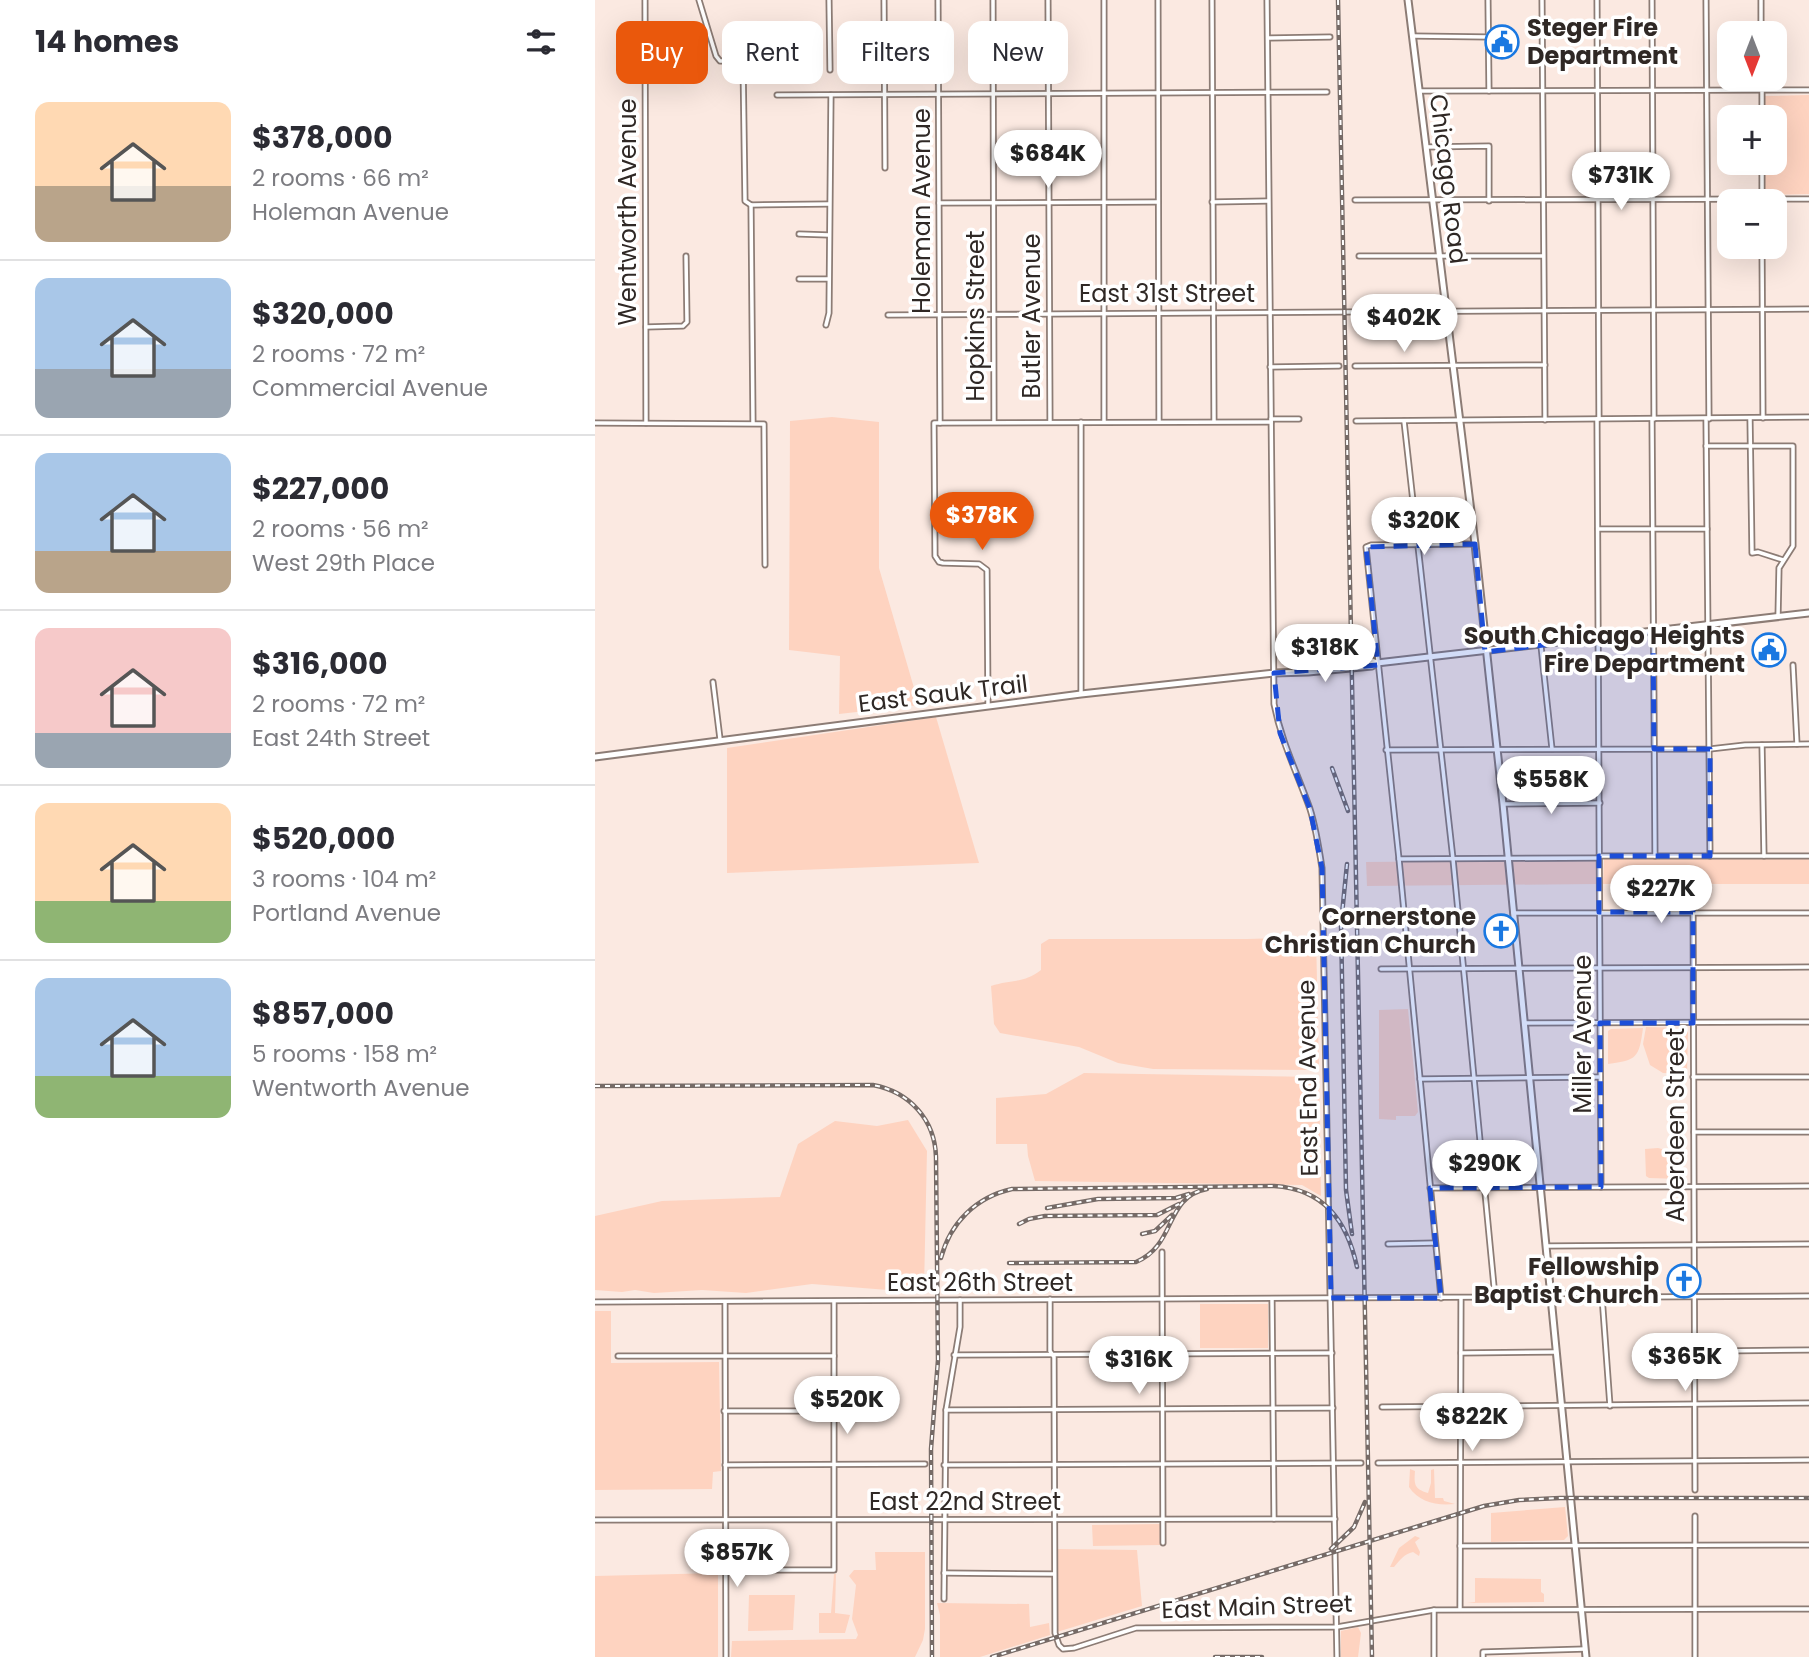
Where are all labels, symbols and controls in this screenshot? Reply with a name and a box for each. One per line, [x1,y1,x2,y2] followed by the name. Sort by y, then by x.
[1527,11,1678,72] place label: Steger Fire Department
[35,20,179,63] text: 14 homes
[616,21,708,84] chip: Buy
[722,21,823,84] chip: Rent
[837,21,954,84] chip: Filters
[968,21,1068,84] chip: New
[1717,21,1787,91] north arrow
[1717,21,1787,259] map controls
[522,23,560,61] icon: filters
[1483,23,1521,61] public building icon: Steger Fire Department
[1422,92,1475,266] street label: Chicago Road
[611,98,644,326] street label: Wentworth Avenue
[1717,105,1787,175] button: +
[905,108,938,314] street label: Holeman Avenue
[252,116,393,159] text: $378,000
[91,130,175,214] icon: home
[999,130,1097,190] pin: $684K
[1010,137,1086,169] text: $684K
[1572,152,1670,212] pin: $731K
[1588,159,1654,191] text: $731K
[252,162,429,194] text: 2 rooms · 66 m²
[1717,189,1787,259] button: −
[252,196,449,228] text: Holeman Avenue
[959,230,992,402] street label: Hopkins Street
[1015,233,1048,399] street label: Butler Avenue
[1079,277,1255,310] street label: East 31st Street
[252,292,394,335] text: $320,000
[1355,294,1453,354] pin: $402K
[1367,301,1441,333] text: $402K
[91,306,175,390] icon: home
[252,338,425,370] text: 2 rooms · 72 m²
[252,372,488,404] text: Commercial Avenue
[252,467,389,510] text: $227,000
[91,481,175,565] icon: home
[933,492,1031,552] pin: $378K
[1375,498,1473,557] pin: $320K
[946,499,1018,531] text: $378K
[1387,504,1461,536] text: $320K
[252,513,429,545] text: 2 rooms · 56 m²
[252,547,435,579] text: West 29th Place
[1464,619,1745,680] place label: South Chicago Heights Fire Department
[1276,624,1374,684] pin: $318K
[1291,631,1359,663] text: $318K
[1750,631,1788,669] public building icon: South Chicago Heights Fire Department
[252,642,388,685] text: $316,000
[91,656,175,740] icon: home
[856,667,1030,720] street label: East Sauk Trail
[252,688,425,720] text: 2 rooms · 72 m²
[252,722,430,754] text: East 24th Street
[1502,756,1600,816] pin: $558K
[1513,763,1589,795] text: $558K
[252,817,395,860] text: $520,000
[91,831,175,915] icon: home
[252,863,436,895] text: 3 rooms · 104 m²
[1612,866,1710,925] pin: $227K
[1626,872,1696,904] text: $227K
[252,897,441,929] text: Portland Avenue
[1265,900,1476,961] place label: Cornerstone Christian Church
[1482,912,1520,950] church icon: Cornerstone Christian Church
[1566,955,1599,1113] street label: Miller Avenue
[1289,979,1326,1177] street label: East End Avenue
[252,992,394,1035] text: $857,000
[91,1006,175,1090] icon: home
[1659,1028,1692,1222] street label: Aberdeen Street
[252,1038,437,1070] text: 5 rooms · 158 m²
[252,1072,470,1104] text: Wentworth Avenue
[1436,1140,1534,1200] pin: $290K
[1448,1147,1522,1179] text: $290K
[1474,1250,1659,1311] place label: Fellowship Baptist Church
[1665,1262,1703,1300] church icon: Fellowship Baptist Church
[887,1266,1073,1299] street label: East 26th Street
[1636,1334,1734,1393] pin: $365K
[1090,1336,1188,1396] pin: $316K
[1648,1340,1722,1372] text: $365K
[1105,1343,1173,1375] text: $316K
[798,1376,896,1436] pin: $520K
[810,1383,884,1415] text: $520K
[1423,1394,1521,1453] pin: $822K
[1436,1400,1508,1432] text: $822K
[869,1485,1061,1518] street label: East 22nd Street
[688,1530,786,1589] pin: $857K
[700,1536,774,1568] text: $857K
[1161,1587,1353,1626] street label: East Main Street

